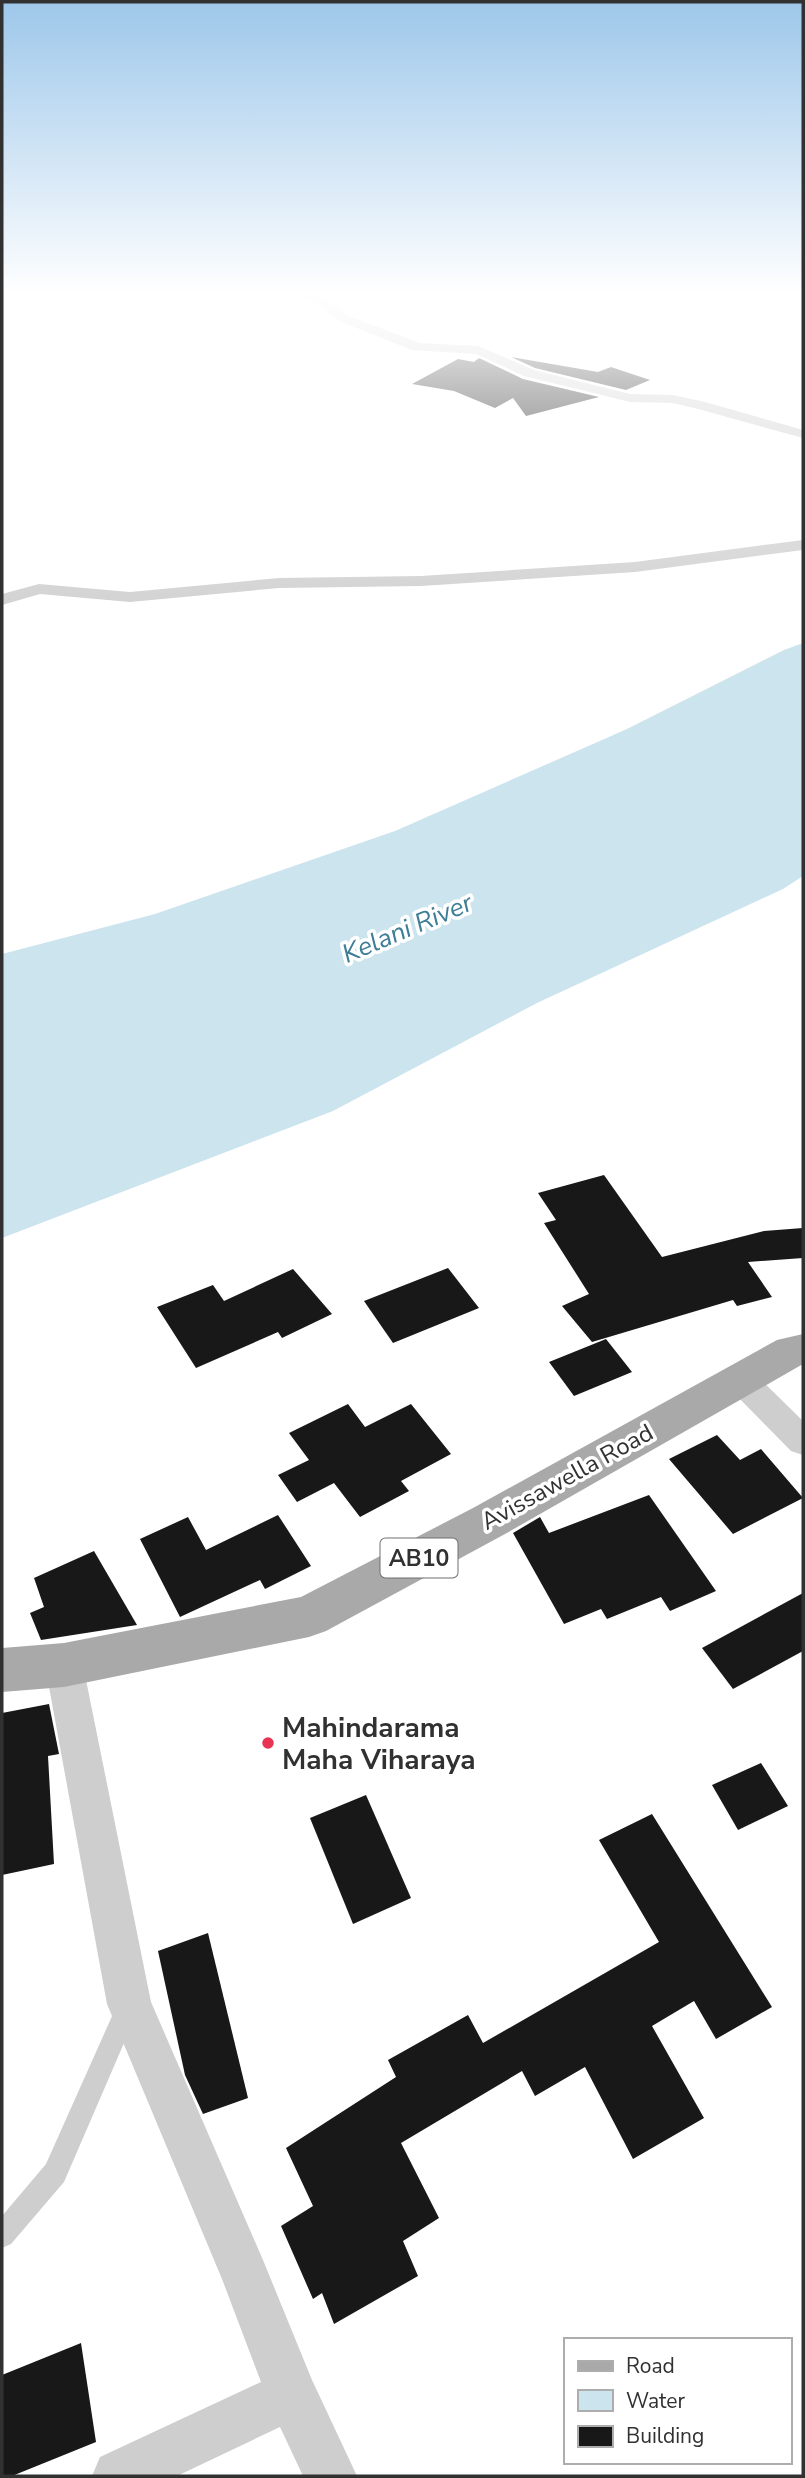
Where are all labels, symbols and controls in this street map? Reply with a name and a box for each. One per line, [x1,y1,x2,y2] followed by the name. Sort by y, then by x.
[337,885,478,972] water label: Kelani River
[475,1416,659,1538] street label: Avissawella Road
[380,1539,458,1578] road number: AB10
[282,1709,475,1779] place label: Mahindarama Maha Viharaya
[260,1735,276,1751] marker: Mahindarama Maha Viharaya
[564,2338,791,2464] legend
[626,2352,675,2380] text: Road
[626,2387,685,2415] text: Water
[626,2422,704,2450] text: Building

